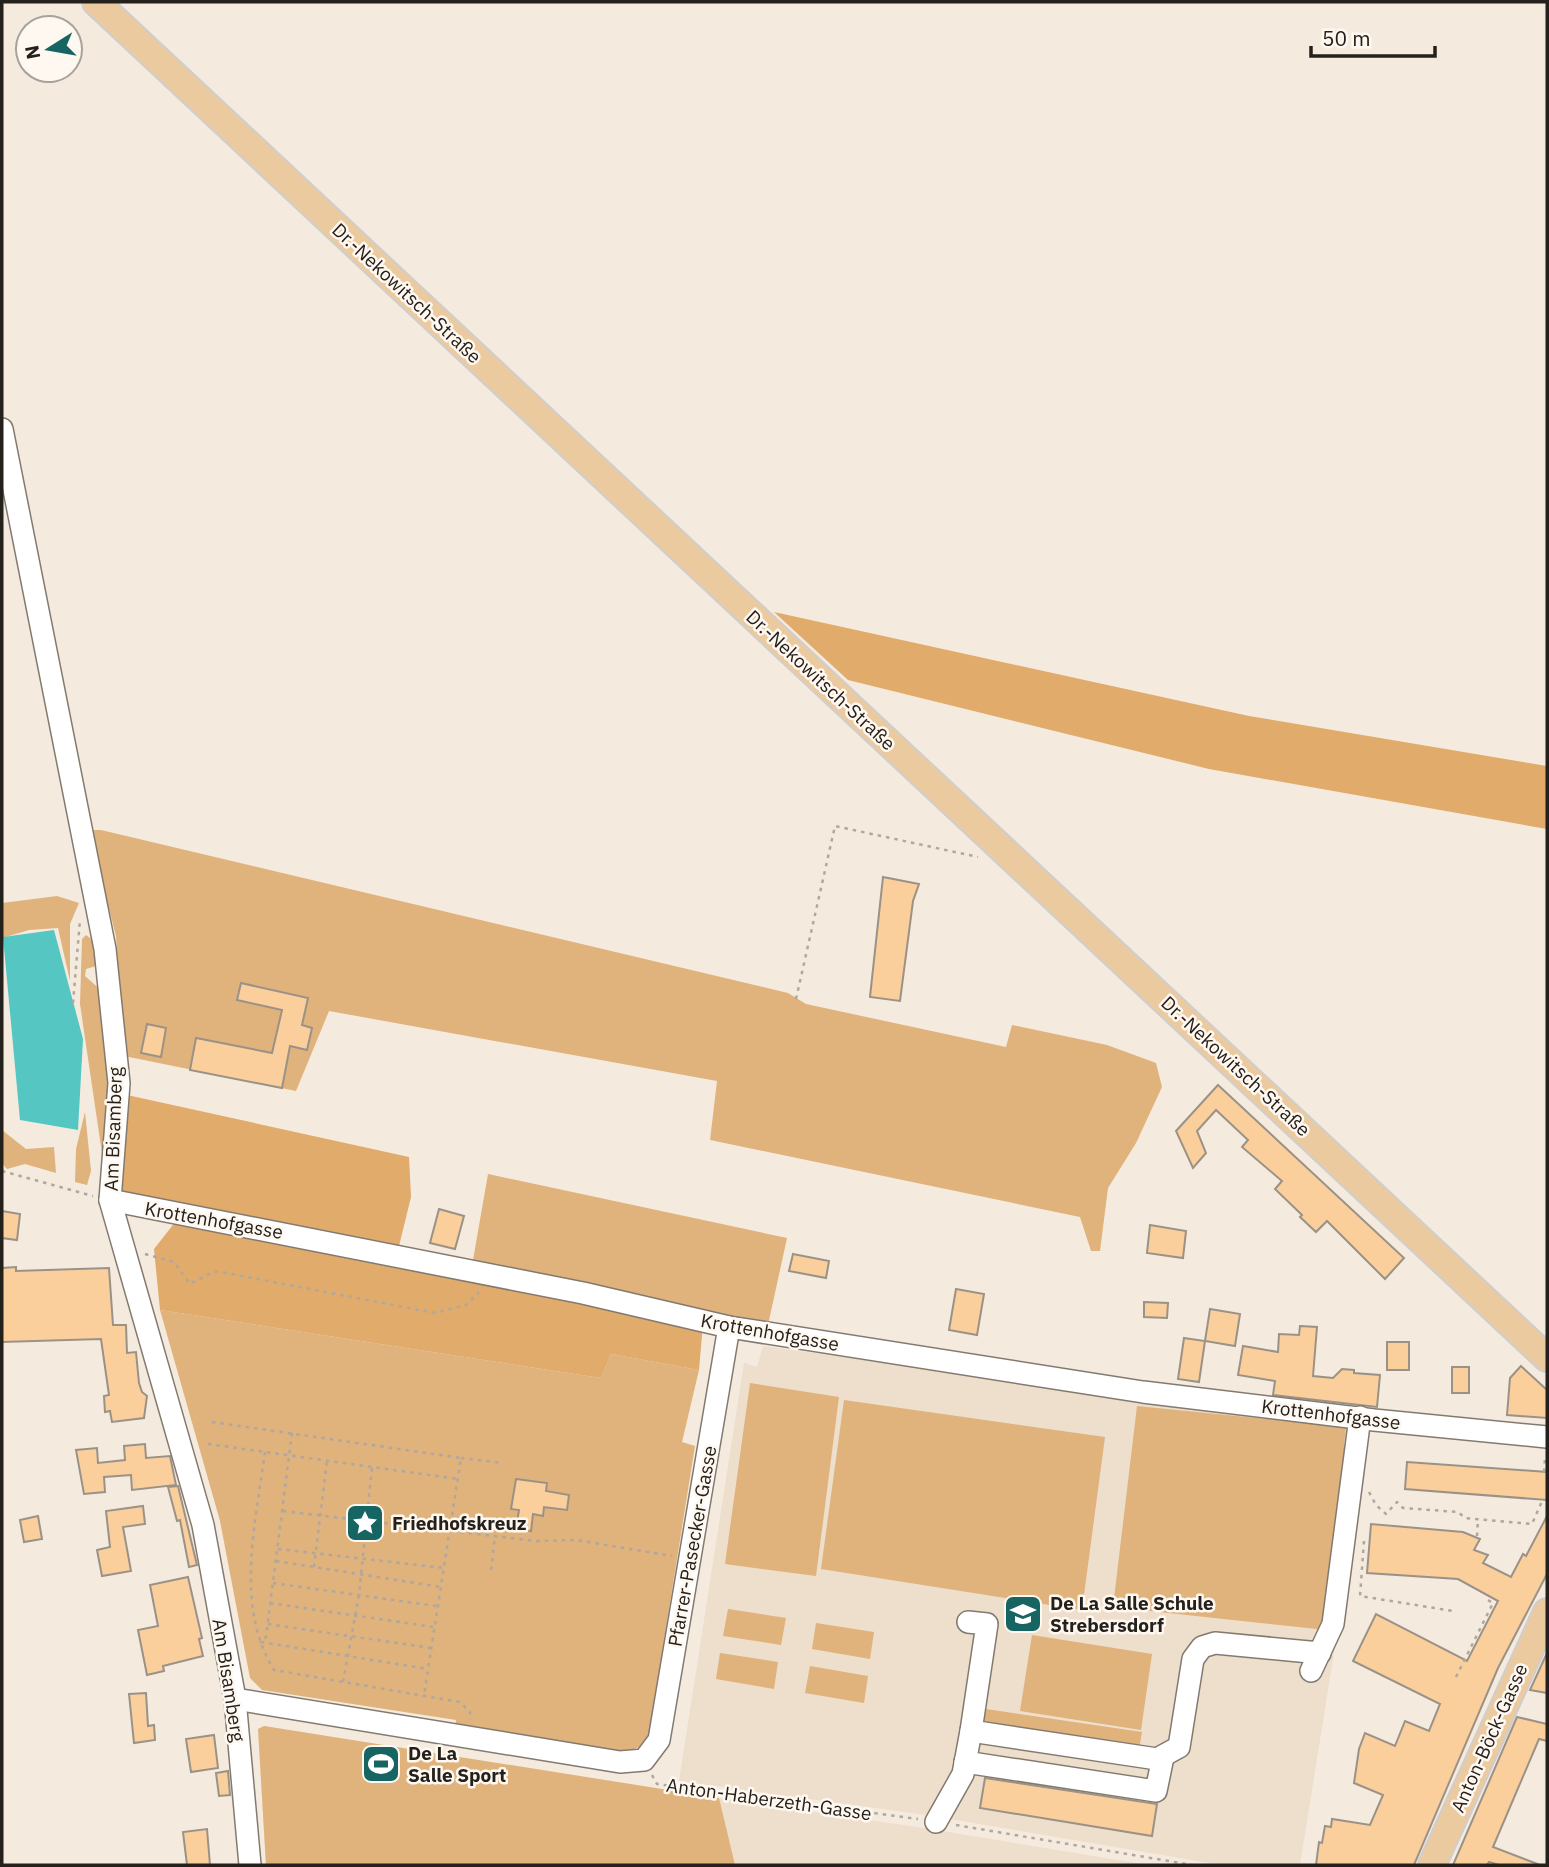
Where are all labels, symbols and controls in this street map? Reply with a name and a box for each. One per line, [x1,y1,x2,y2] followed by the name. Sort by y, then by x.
[14,14,84,84] north arrow
[1311,14,1435,58] scale bar
[1322,24,1371,52] text: 50 m
[19,43,45,61] text: N
[327,218,487,368] street label: Dr.-Nekowitsch-Straße
[741,605,901,755] street label: Dr.-Nekowitsch-Straße
[1156,991,1316,1141] street label: Dr.-Nekowitsch-Straße
[99,1066,127,1192] street label: Am Bisamberg
[143,1196,285,1244] street label: Krottenhofgasse
[699,1308,841,1356] street label: Krottenhofgasse
[1260,1394,1402,1434] street label: Krottenhofgasse
[662,1444,722,1648] street label: Pfarrer-Pasecker-Gasse
[344,1502,386,1544] place icon: Friedhofskreuz
[392,1511,527,1535] place label: Friedhofskreuz
[1050,1591,1214,1637] place label: De La Salle Schule Strebersdorf
[1002,1593,1044,1635] school or university icon: De La Salle Schule Strebersdorf
[207,1617,251,1743] street label: Am Bisamberg
[1445,1660,1533,1816] street label: Anton-Böck-Gasse
[408,1741,506,1787] place label: De La Salle Sport
[360,1743,402,1785] sports icon: De La Salle Sport
[665,1773,873,1825] street label: Anton-Haberzeth-Gasse

